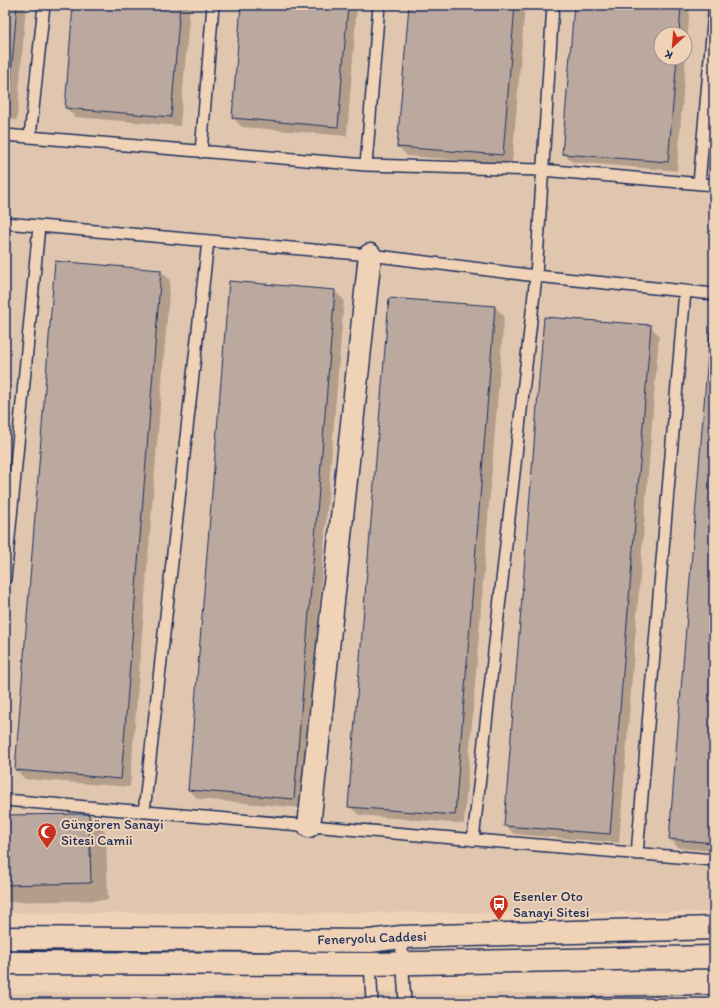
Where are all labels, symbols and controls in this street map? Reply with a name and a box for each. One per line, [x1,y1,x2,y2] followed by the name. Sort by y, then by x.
[653,26,693,66] north arrow
[662,47,675,62] text: K
[61,816,164,849] place label: Güngören Sanayi Sitesi Camii
[36,821,58,849] mosque icon: Güngören Sanayi Sitesi Camii
[513,888,589,921] place label: Esenler Oto Sanayi Sitesi
[488,893,510,921] bus stop icon: Esenler Oto Sanayi Sitesi
[317,928,427,948] street label: Feneryolu Caddesi

